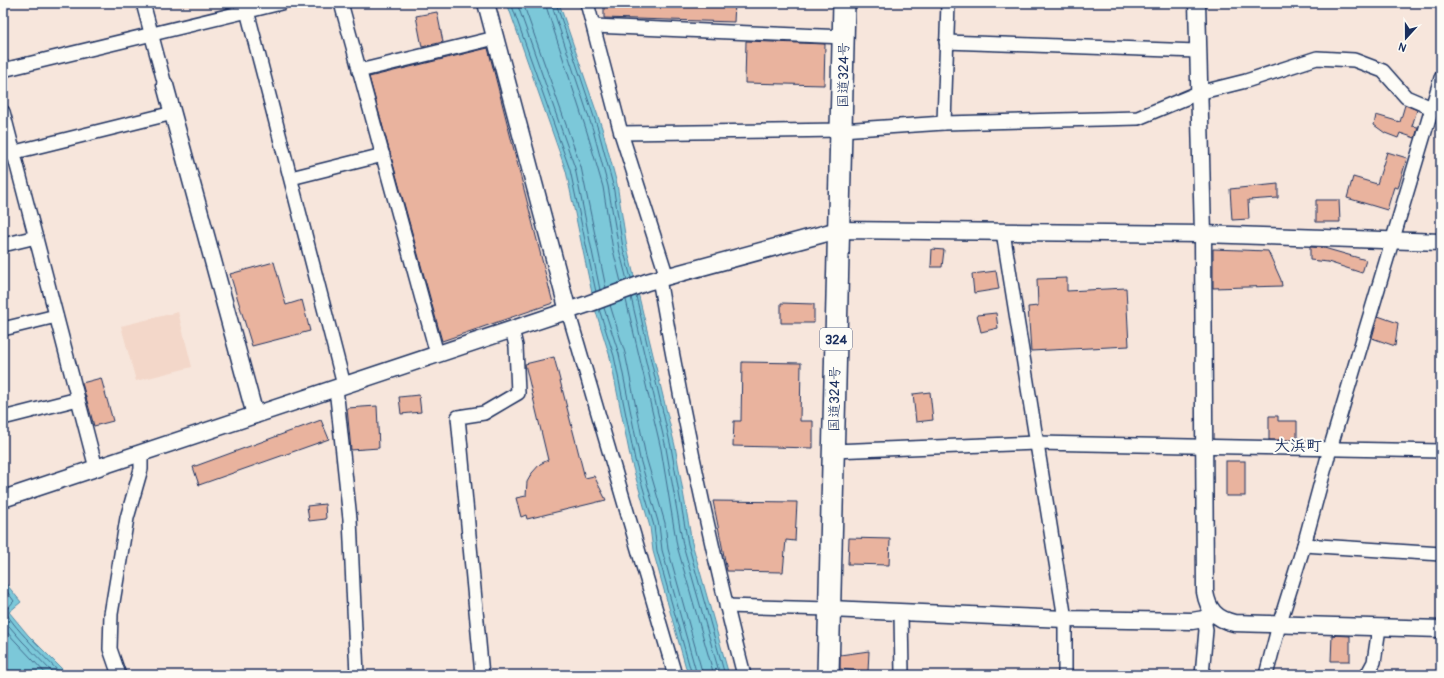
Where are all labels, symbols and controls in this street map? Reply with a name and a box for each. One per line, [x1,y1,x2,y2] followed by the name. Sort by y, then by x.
[1386,18,1426,58] north arrow
[1396,39,1408,54] text: N
[834,42,853,108] street label: 国道324号
[820,328,852,350] road number: 324
[825,366,844,432] street label: 国道324号
[1274,436,1322,456] district label: 大浜町

